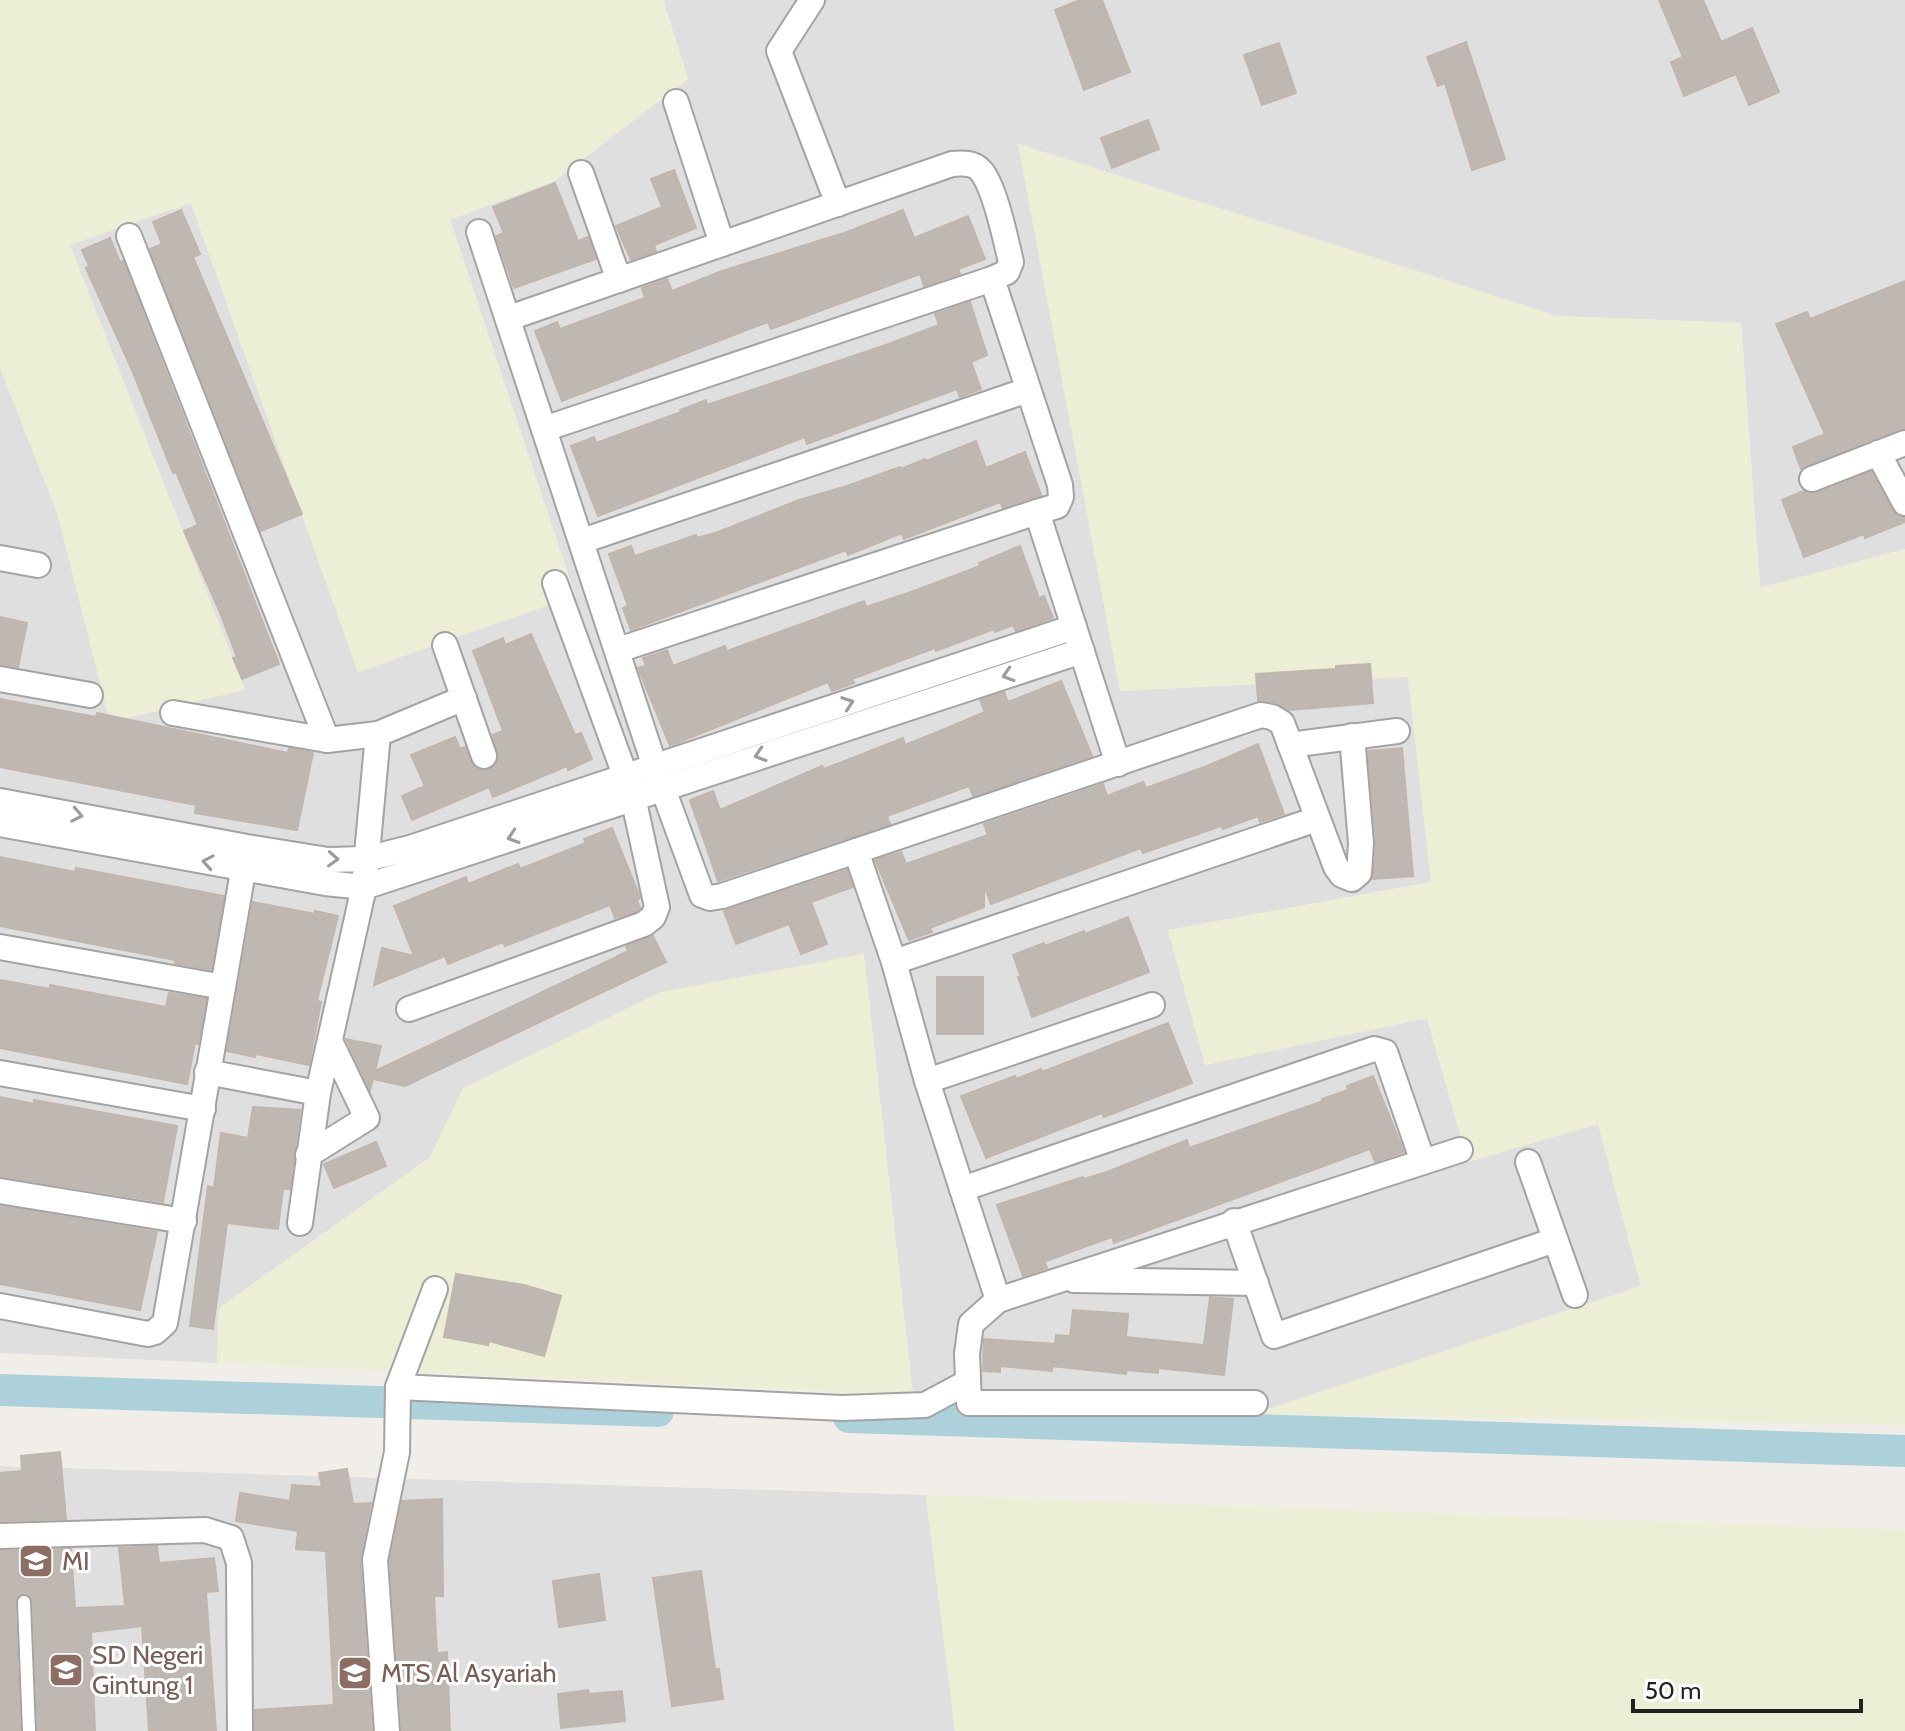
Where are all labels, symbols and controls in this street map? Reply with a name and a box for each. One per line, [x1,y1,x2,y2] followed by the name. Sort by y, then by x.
[1001,665,1015,681] one-way arrow
[840,696,854,712] one-way arrow
[754,746,768,762] one-way arrow
[70,806,83,823] one-way arrow
[507,827,521,843] one-way arrow
[327,850,340,867] one-way arrow
[201,855,214,872] one-way arrow
[17,1542,55,1580] school or university icon: MI
[62,1545,90,1577] place label: MI
[92,1639,203,1701] place label: SD Negeri Gintung 1
[47,1651,85,1689] school or university icon: SD Negeri Gintung 1
[336,1654,374,1692] school or university icon: MTS Al Asyariah
[381,1657,557,1689] place label: MTS Al Asyariah
[1633,1663,1861,1713] scale bar
[1645,1676,1701,1705] text: 50 m

